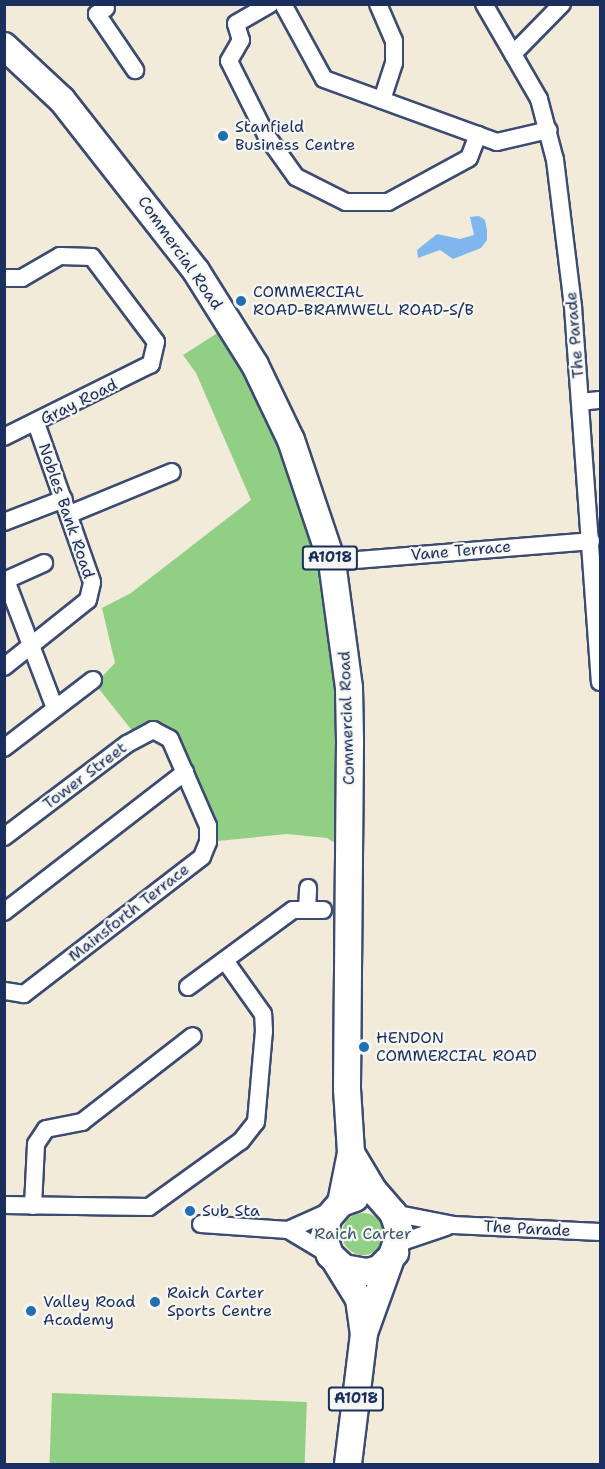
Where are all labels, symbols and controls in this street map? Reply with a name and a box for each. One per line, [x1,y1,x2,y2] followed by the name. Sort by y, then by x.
[235,117,355,155] place label: Stanfield Business Centre
[216,129,230,143] marker: Stanfield Business Centre
[134,193,226,313] street label: Commercial Road
[253,282,474,320] place label: COMMERCIAL ROAD-BRAMWELL ROAD-S/B
[562,291,588,379] street label: The Parade
[234,294,248,308] marker: COMMERCIAL ROAD-BRAMWELL ROAD-S/B
[37,375,121,429] street label: Gray Road
[34,441,98,581] street label: Nobles Bank Road
[410,537,512,565] street label: Vane Terrace
[302,546,358,570] road number: A1018
[335,651,359,785] street label: Commercial Road
[39,738,131,814] street label: Tower Street
[65,860,193,966] street label: Mainsforth Terrace
[376,1028,537,1066] place label: HENDON COMMERCIAL ROAD
[357,1040,371,1054] marker: HENDON COMMERCIAL ROAD
[202,1201,260,1221] place label: Sub Sta
[183,1204,197,1218] marker: Sub Sta
[483,1217,571,1241] street label: The Parade
[314,1224,412,1244] park label: Raich Carter
[167,1283,272,1321] place label: Raich Carter Sports Centre
[43,1292,135,1330] place label: Valley Road Academy
[148,1295,162,1309] marker: Raich Carter Sports Centre
[24,1304,38,1318] marker: Valley Road Academy
[328,1387,385,1411] road number: A1018

